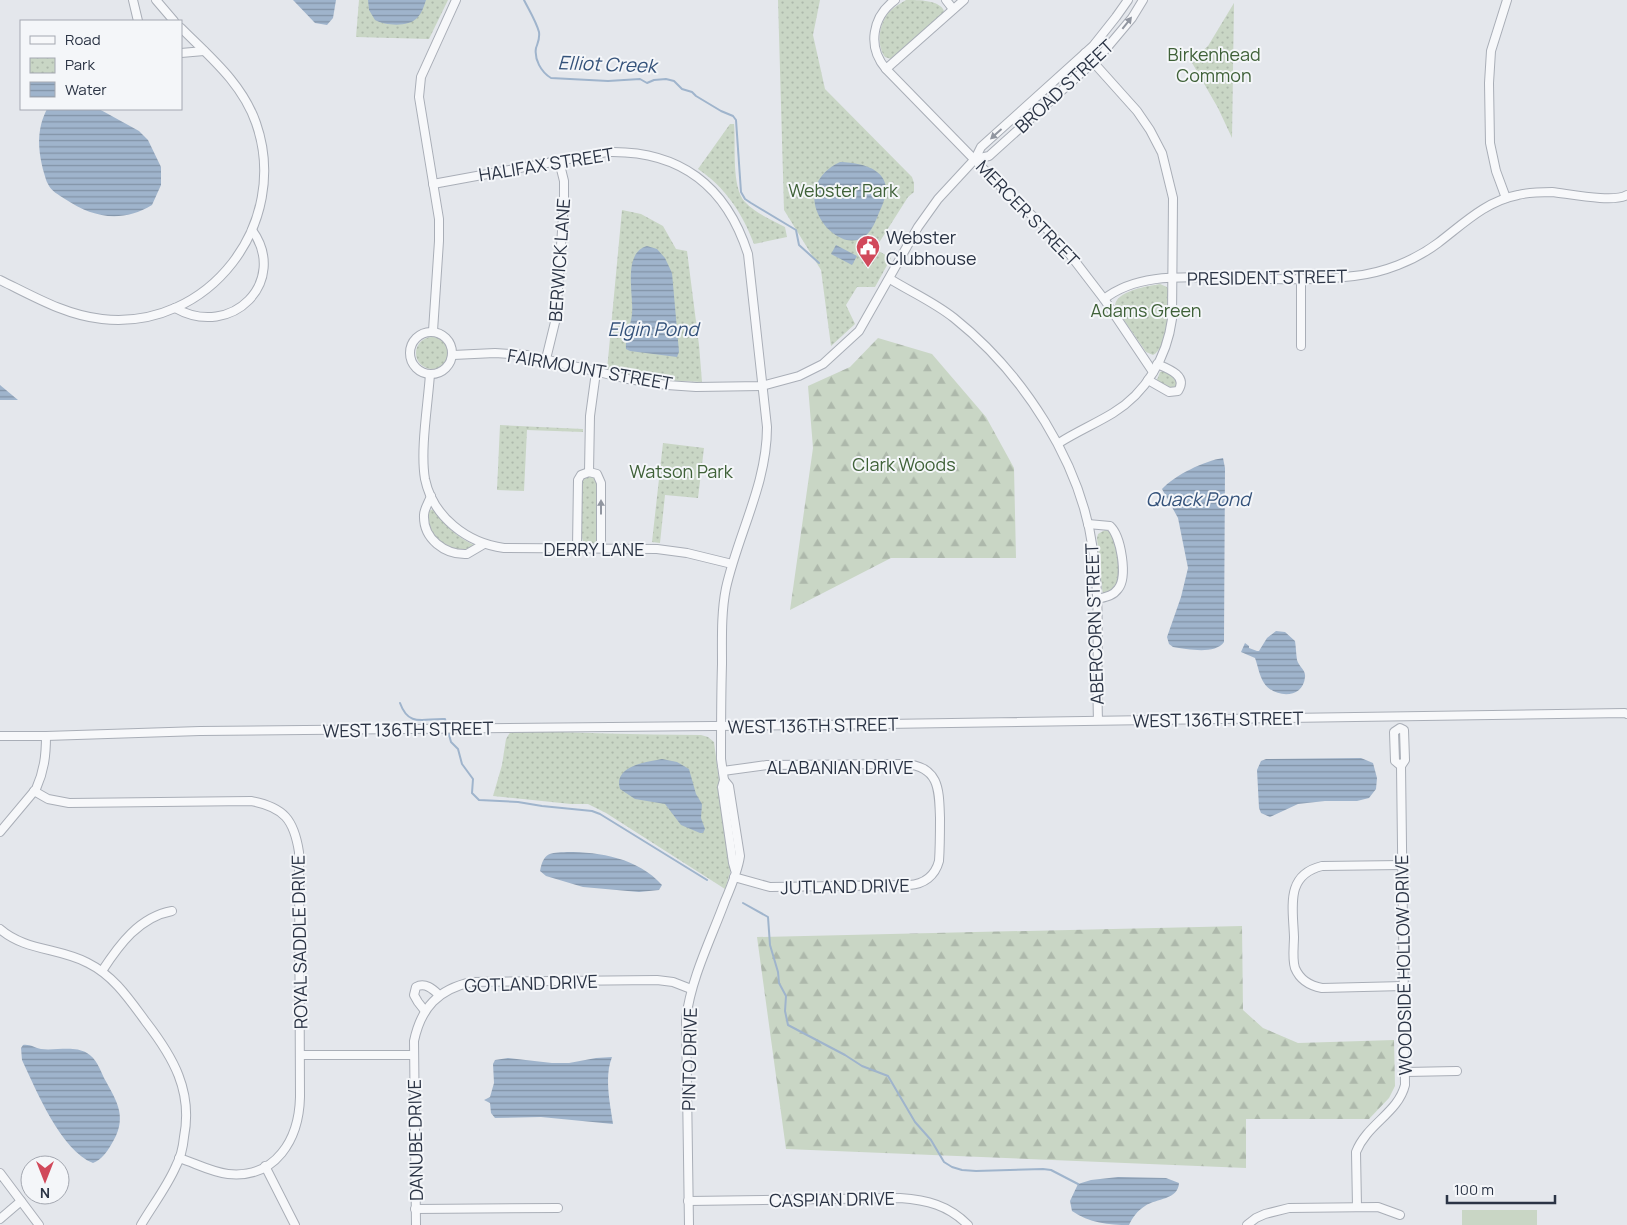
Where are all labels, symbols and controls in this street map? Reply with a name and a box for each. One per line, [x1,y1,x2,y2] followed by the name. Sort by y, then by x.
[1122,17,1133,30] one-way arrow
[20,20,182,110] legend
[65,29,101,50] text: Road
[1010,34,1119,138] street label: BROAD STREET
[1167,42,1261,87] park label: Birkenhead Common
[557,49,659,79] water label: Elliot Creek
[65,54,95,75] text: Park
[65,79,107,100] text: Water
[990,128,1002,140] one-way arrow
[477,141,615,187] street label: HALIFAX STREET
[971,155,1085,272] street label: MERCER STREET
[788,178,899,202] park label: Webster Park
[543,197,575,323] street label: BERWICK LANE
[886,225,976,270] place label: Webster Clubhouse
[855,234,881,268] public building icon: Webster Clubhouse
[1187,264,1348,290] street label: PRESIDENT STREET
[1091,298,1201,322] park label: Adams Green
[607,316,701,342] water label: Elgin Pond
[506,343,675,395] street label: FAIRMOUNT STREET
[852,452,956,476] park label: Clark Woods
[629,459,734,483] park label: Watson Park
[1146,486,1253,512] water label: Quack Pond
[597,498,605,514] one-way arrow
[544,537,644,561] street label: DERRY LANE
[1079,543,1109,705] street label: ABERCORN STREET
[1132,706,1304,732] street label: WEST 136TH STREET
[727,712,899,738] street label: WEST 136TH STREET
[322,716,494,742] street label: WEST 136TH STREET
[766,755,914,779] street label: ALABANIAN DRIVE
[1389,854,1417,1076] street label: WOODSIDE HOLLOW DRIVE
[285,855,313,1029] street label: ROYAL SADDLE DRIVE
[780,873,910,899] street label: JUTLAND DRIVE
[464,969,598,997] street label: GOTLAND DRIVE
[676,1007,702,1111] street label: PINTO DRIVE
[402,1079,428,1201] street label: DANUBE DRIVE
[20,1155,70,1205] north arrow
[1447,1172,1554,1204] scale bar
[1454,1179,1494,1200] text: 100 m
[40,1184,50,1203] text: N
[769,1186,895,1212] street label: CASPIAN DRIVE

